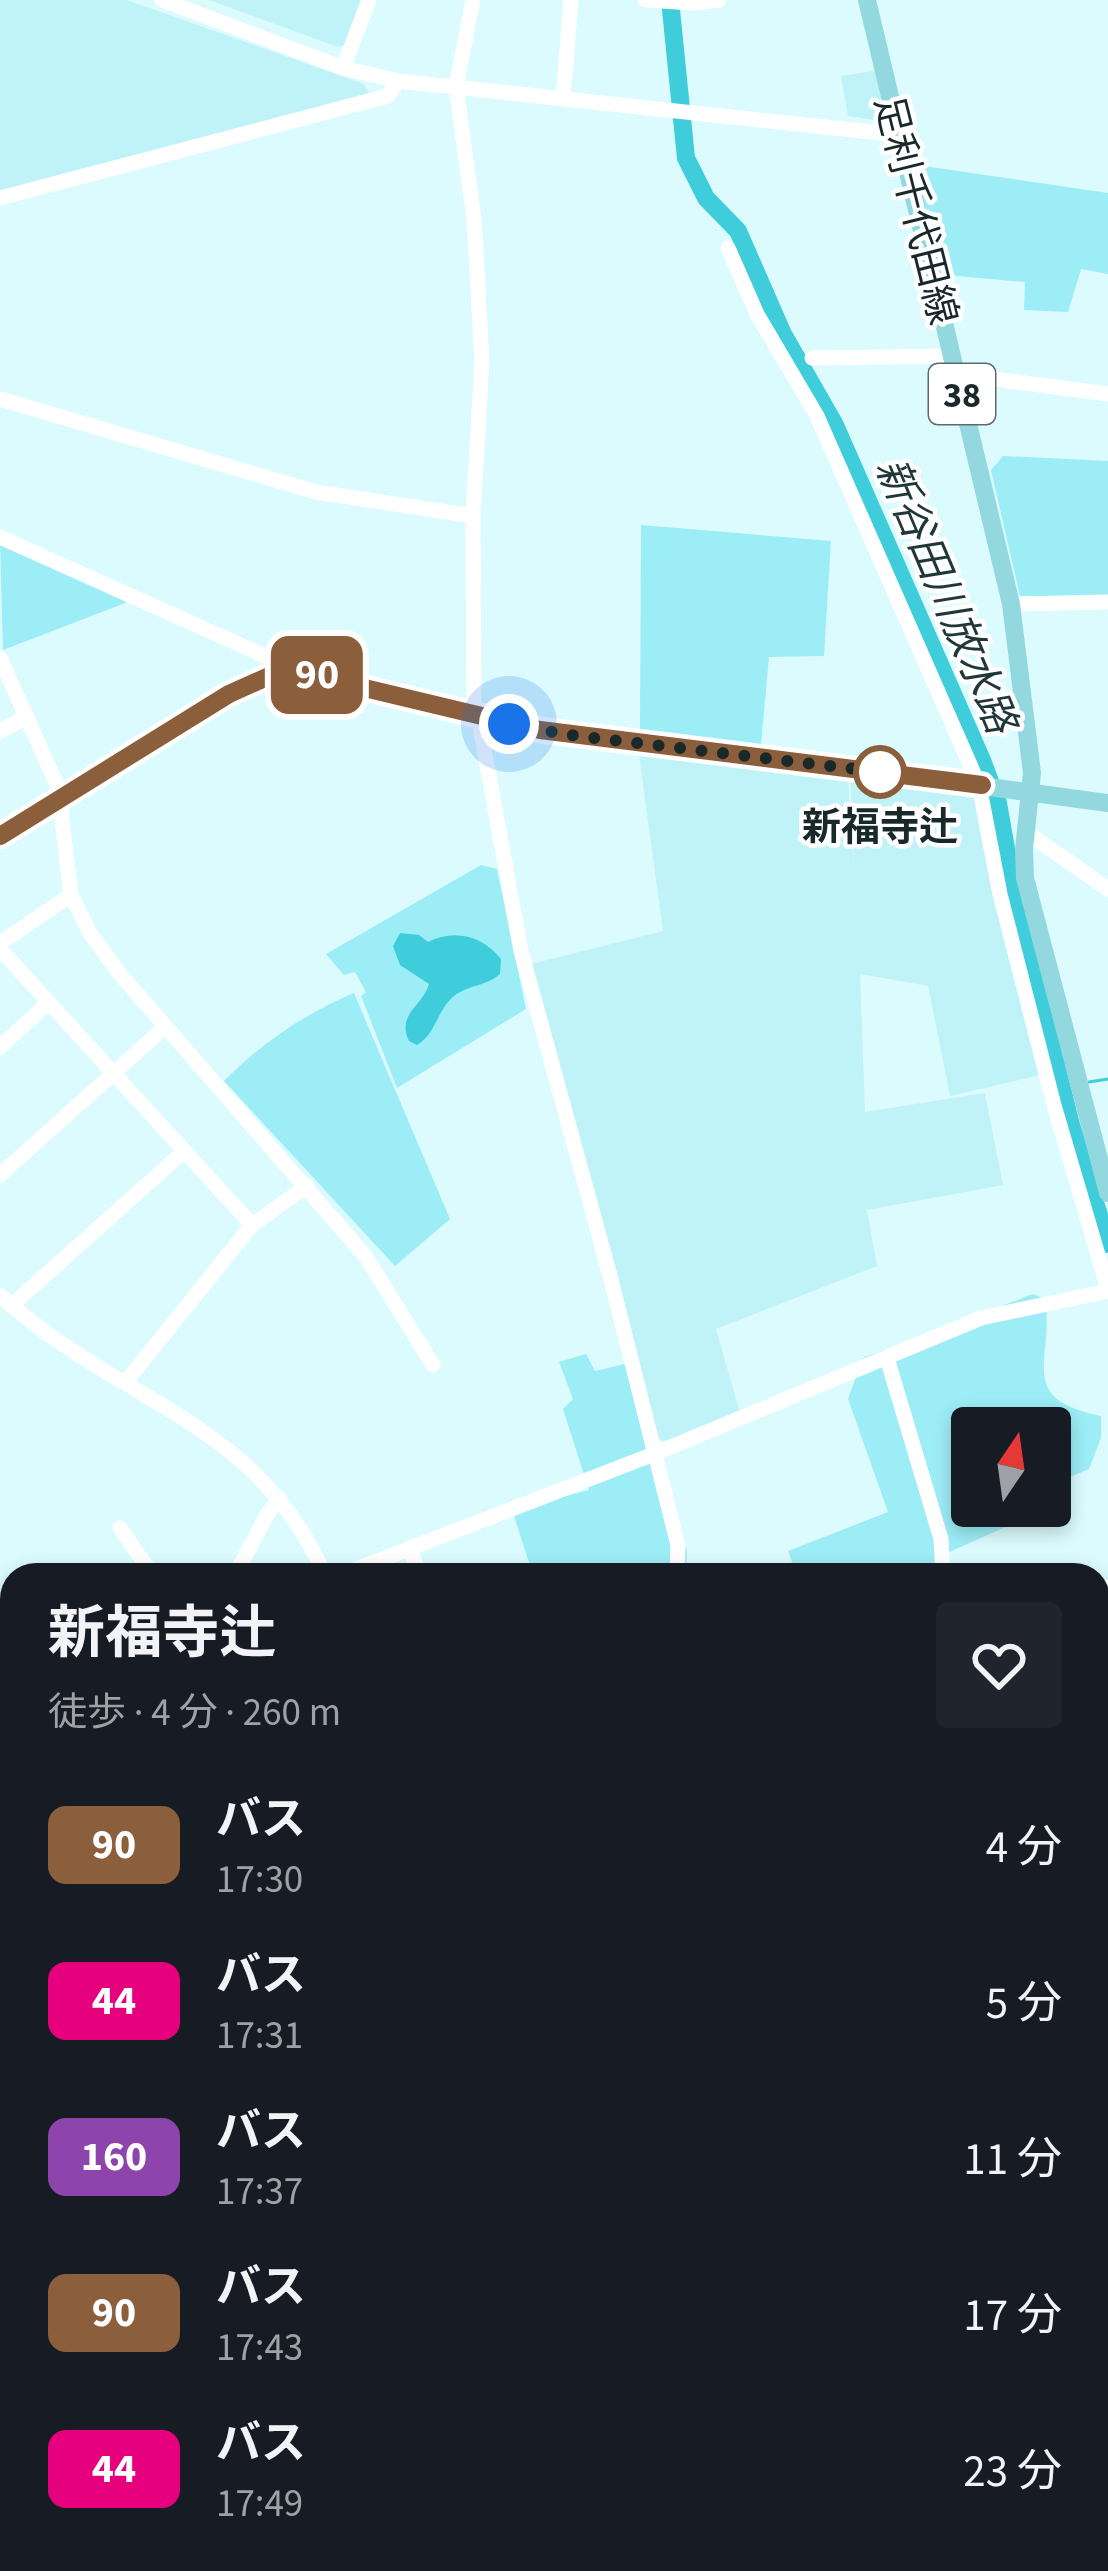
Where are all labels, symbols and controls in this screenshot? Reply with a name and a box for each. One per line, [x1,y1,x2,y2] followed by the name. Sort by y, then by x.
[860,90,971,331] street label: 足利千代田線
[929,364,995,424] road number: 38
[860,449,1031,746] water label: 新谷田川放水路
[263,636,371,714] line badge: 90
[295,645,339,705] text: 90
[479,694,539,754] your location
[855,747,905,797] marker: 新福寺辻
[802,800,958,856] place label: 新福寺辻
[951,1407,1071,1527] north arrow
[951,1407,1071,1527] map controls
[48,1594,276,1675] text: 新福寺辻
[936,1602,1062,1728] button: heart
[48,1685,341,1741] text: 徒歩 · 4 分 · 260 m
[216,1788,306,1852] text: バス
[92,1815,136,1875] text: 90
[986,1816,1062,1880] text: 4 分
[216,1852,303,1908] text: 17:30
[216,1944,306,2008] text: バス
[92,1971,136,2031] text: 44
[986,1972,1062,2036] text: 5 分
[216,2008,303,2064] text: 17:31
[216,2100,306,2164] text: バス
[81,2127,147,2187] text: 160
[963,2128,1062,2192] text: 11 分
[216,2164,303,2220] text: 17:37
[216,2256,306,2320] text: バス
[92,2283,136,2343] text: 90
[963,2284,1062,2348] text: 17 分
[216,2320,303,2376] text: 17:43
[216,2412,306,2476] text: バス
[92,2439,136,2499] text: 44
[963,2440,1062,2504] text: 23 分
[216,2476,303,2532] text: 17:49

